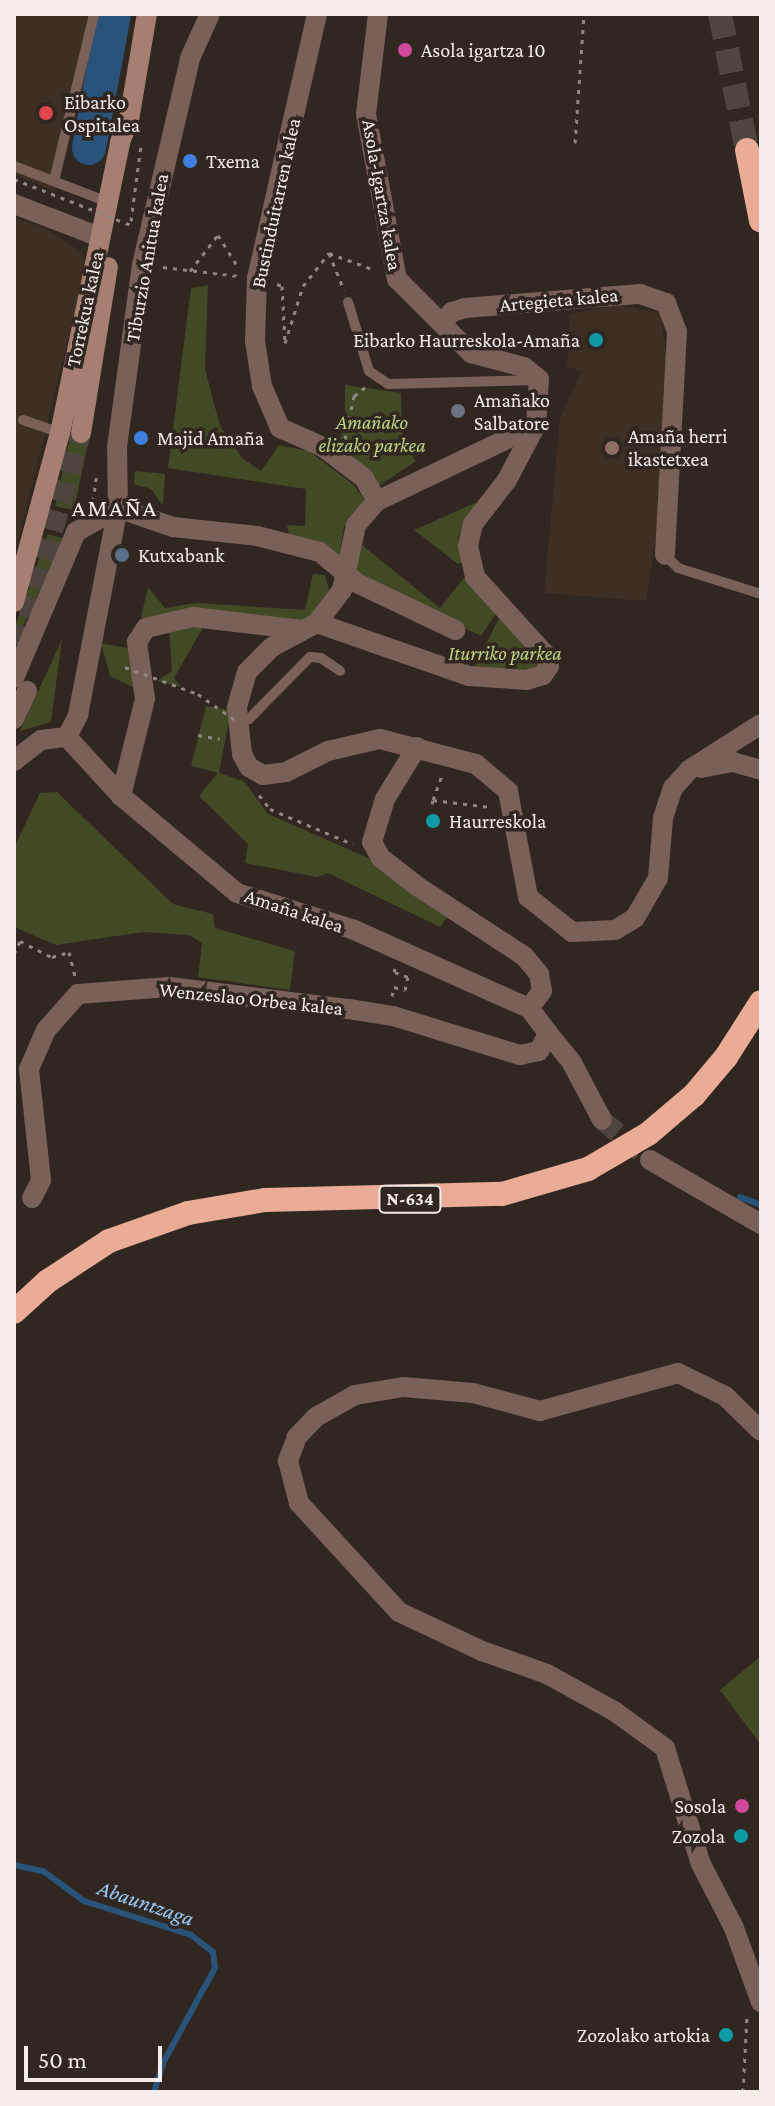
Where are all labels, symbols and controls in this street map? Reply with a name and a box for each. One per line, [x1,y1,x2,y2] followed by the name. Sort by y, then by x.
[421,38,546,62] place label: Asola igartza 10
[396,41,414,59] marker: Asola igartza 10
[64,90,140,137] place label: Eibarko Ospitalea
[35,102,57,124] marker: Eibarko Ospitalea
[246,116,306,290] street label: Bustinduitarren kalea
[357,118,407,272] street label: Asola-Igartza kalea
[206,149,260,173] place label: Txema
[181,152,199,170] marker: Txema
[120,172,174,344] street label: Tiburzio Anitua kalea
[61,249,109,369] street label: Torrekua kalea
[499,283,619,317] street label: Artegieta kalea
[353,328,580,352] place label: Eibarko Haurreskola-Amaña
[587,331,605,349] marker: Eibarko Haurreskola-Amaña
[474,388,550,435] place label: Amañako Salbatore
[449,402,467,420] marker: Amañako Salbatore
[318,411,426,458] park label: Amañako elizako parkea
[628,424,727,471] place label: Amaña herri ikastetxea
[157,426,264,450] place label: Majid Amaña
[132,429,150,447] marker: Majid Amaña
[603,439,621,457] marker: Amaña herri ikastetxea
[72,494,158,522] district label: AMAÑA
[138,543,225,567] place label: Kutxabank
[113,546,131,564] marker: Kutxabank
[448,641,562,665] park label: Iturriko parkea
[449,809,546,833] place label: Haurreskola
[424,812,442,830] marker: Haurreskola
[242,884,346,938] street label: Amaña kalea
[158,977,344,1021] street label: Wenzeslao Orbea kalea
[378,1185,442,1213] road number: N-634
[674,1794,726,1818] place label: Sosola
[733,1797,751,1815] marker: Sosola
[672,1824,725,1848] place label: Zozola
[732,1827,750,1845] marker: Zozola
[94,1874,198,1932] water label: Abauntzaga
[577,2023,710,2047] place label: Zozolako artokia
[717,2026,735,2044] marker: Zozolako artokia
[28,2030,166,2080] scale bar
[38,2046,87,2073] text: 50 m

